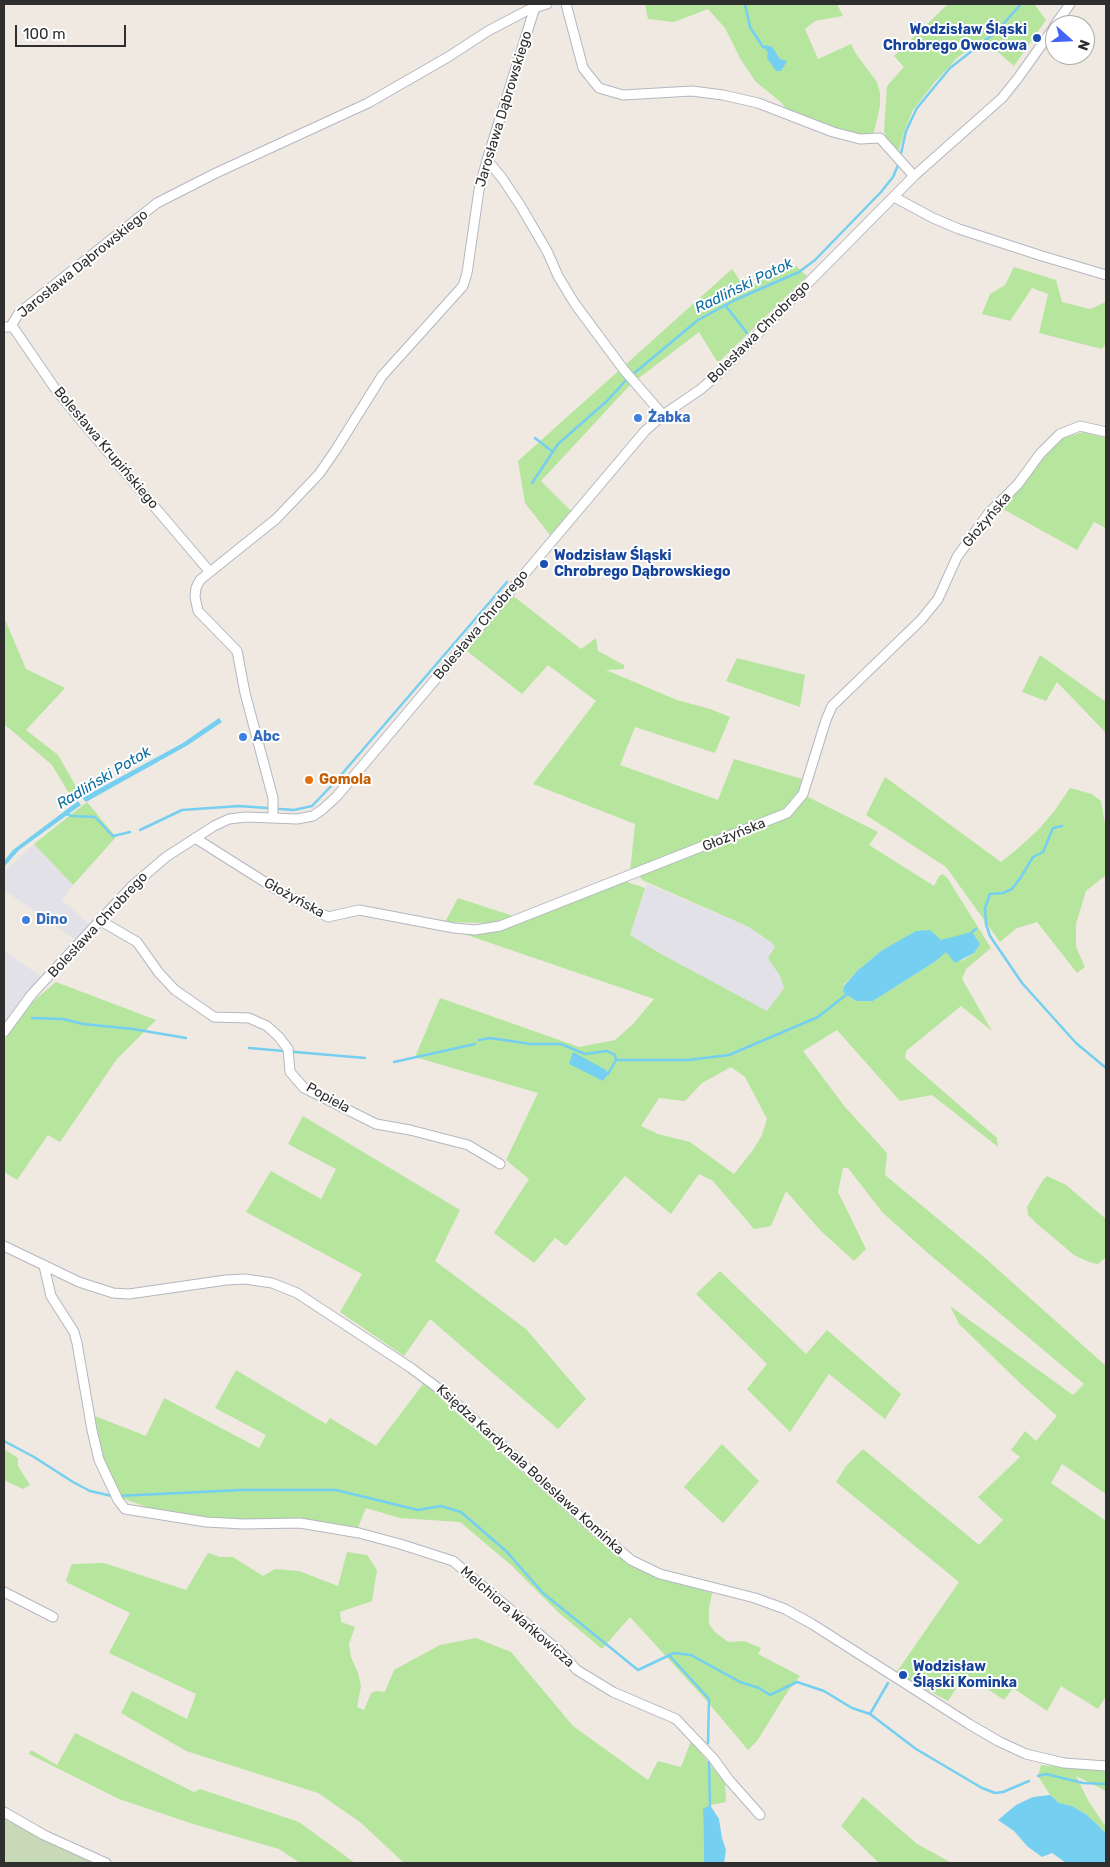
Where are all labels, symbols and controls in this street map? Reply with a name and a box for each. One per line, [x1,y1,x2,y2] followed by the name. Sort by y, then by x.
[18,15,129,47] scale bar
[1045,15,1095,65] north arrow
[883,22,1027,54] place label: Wodzisław Śląski Chrobrego Owocowa
[23,25,65,43] text: 100 m
[472,29,536,189] street label: Jarosława Dąbrowskiego
[1031,32,1043,44] marker: Wodzisław Śląski Chrobrego Owocowa
[1074,37,1093,53] text: N
[15,206,151,322] street label: Jarosława Dąbrowskiego
[692,254,796,318] water label: Radliński Potok
[704,277,814,387] street label: Bolesława Chrobrego
[50,384,162,512] street label: Bolesława Krupińskiego
[648,410,690,426] place label: Żabka
[632,412,644,424] marker: Żabka
[959,489,1015,551] street label: Głożyńska
[554,548,731,580] place label: Wodzisław Śląski Chrobrego Dąbrowskiego
[538,558,550,570] marker: Wodzisław Śląski Chrobrego Dąbrowskiego
[430,567,532,683] street label: Bolesława Chrobrego
[253,729,280,745] place label: Abc
[237,731,249,743] marker: Abc
[54,743,154,813] water label: Radliński Potok
[319,772,371,788] place label: Gomola
[303,774,315,786] marker: Gomola
[700,815,768,855] street label: Głożyńska
[45,869,151,981] street label: Bolesława Chrobrego
[261,875,327,921] street label: Głożyńska
[36,912,68,928] place label: Dino
[20,914,32,926] marker: Dino
[303,1079,353,1117] street label: Popiela
[433,1381,627,1559] street label: Księdza Kardynała Bolesława Kominka
[457,1563,577,1671] street label: Melchiora Wańkowicza
[913,1659,1017,1691] place label: Wodzisław Śląski Kominka
[897,1669,909,1681] marker: Wodzisław Śląski Kominka

